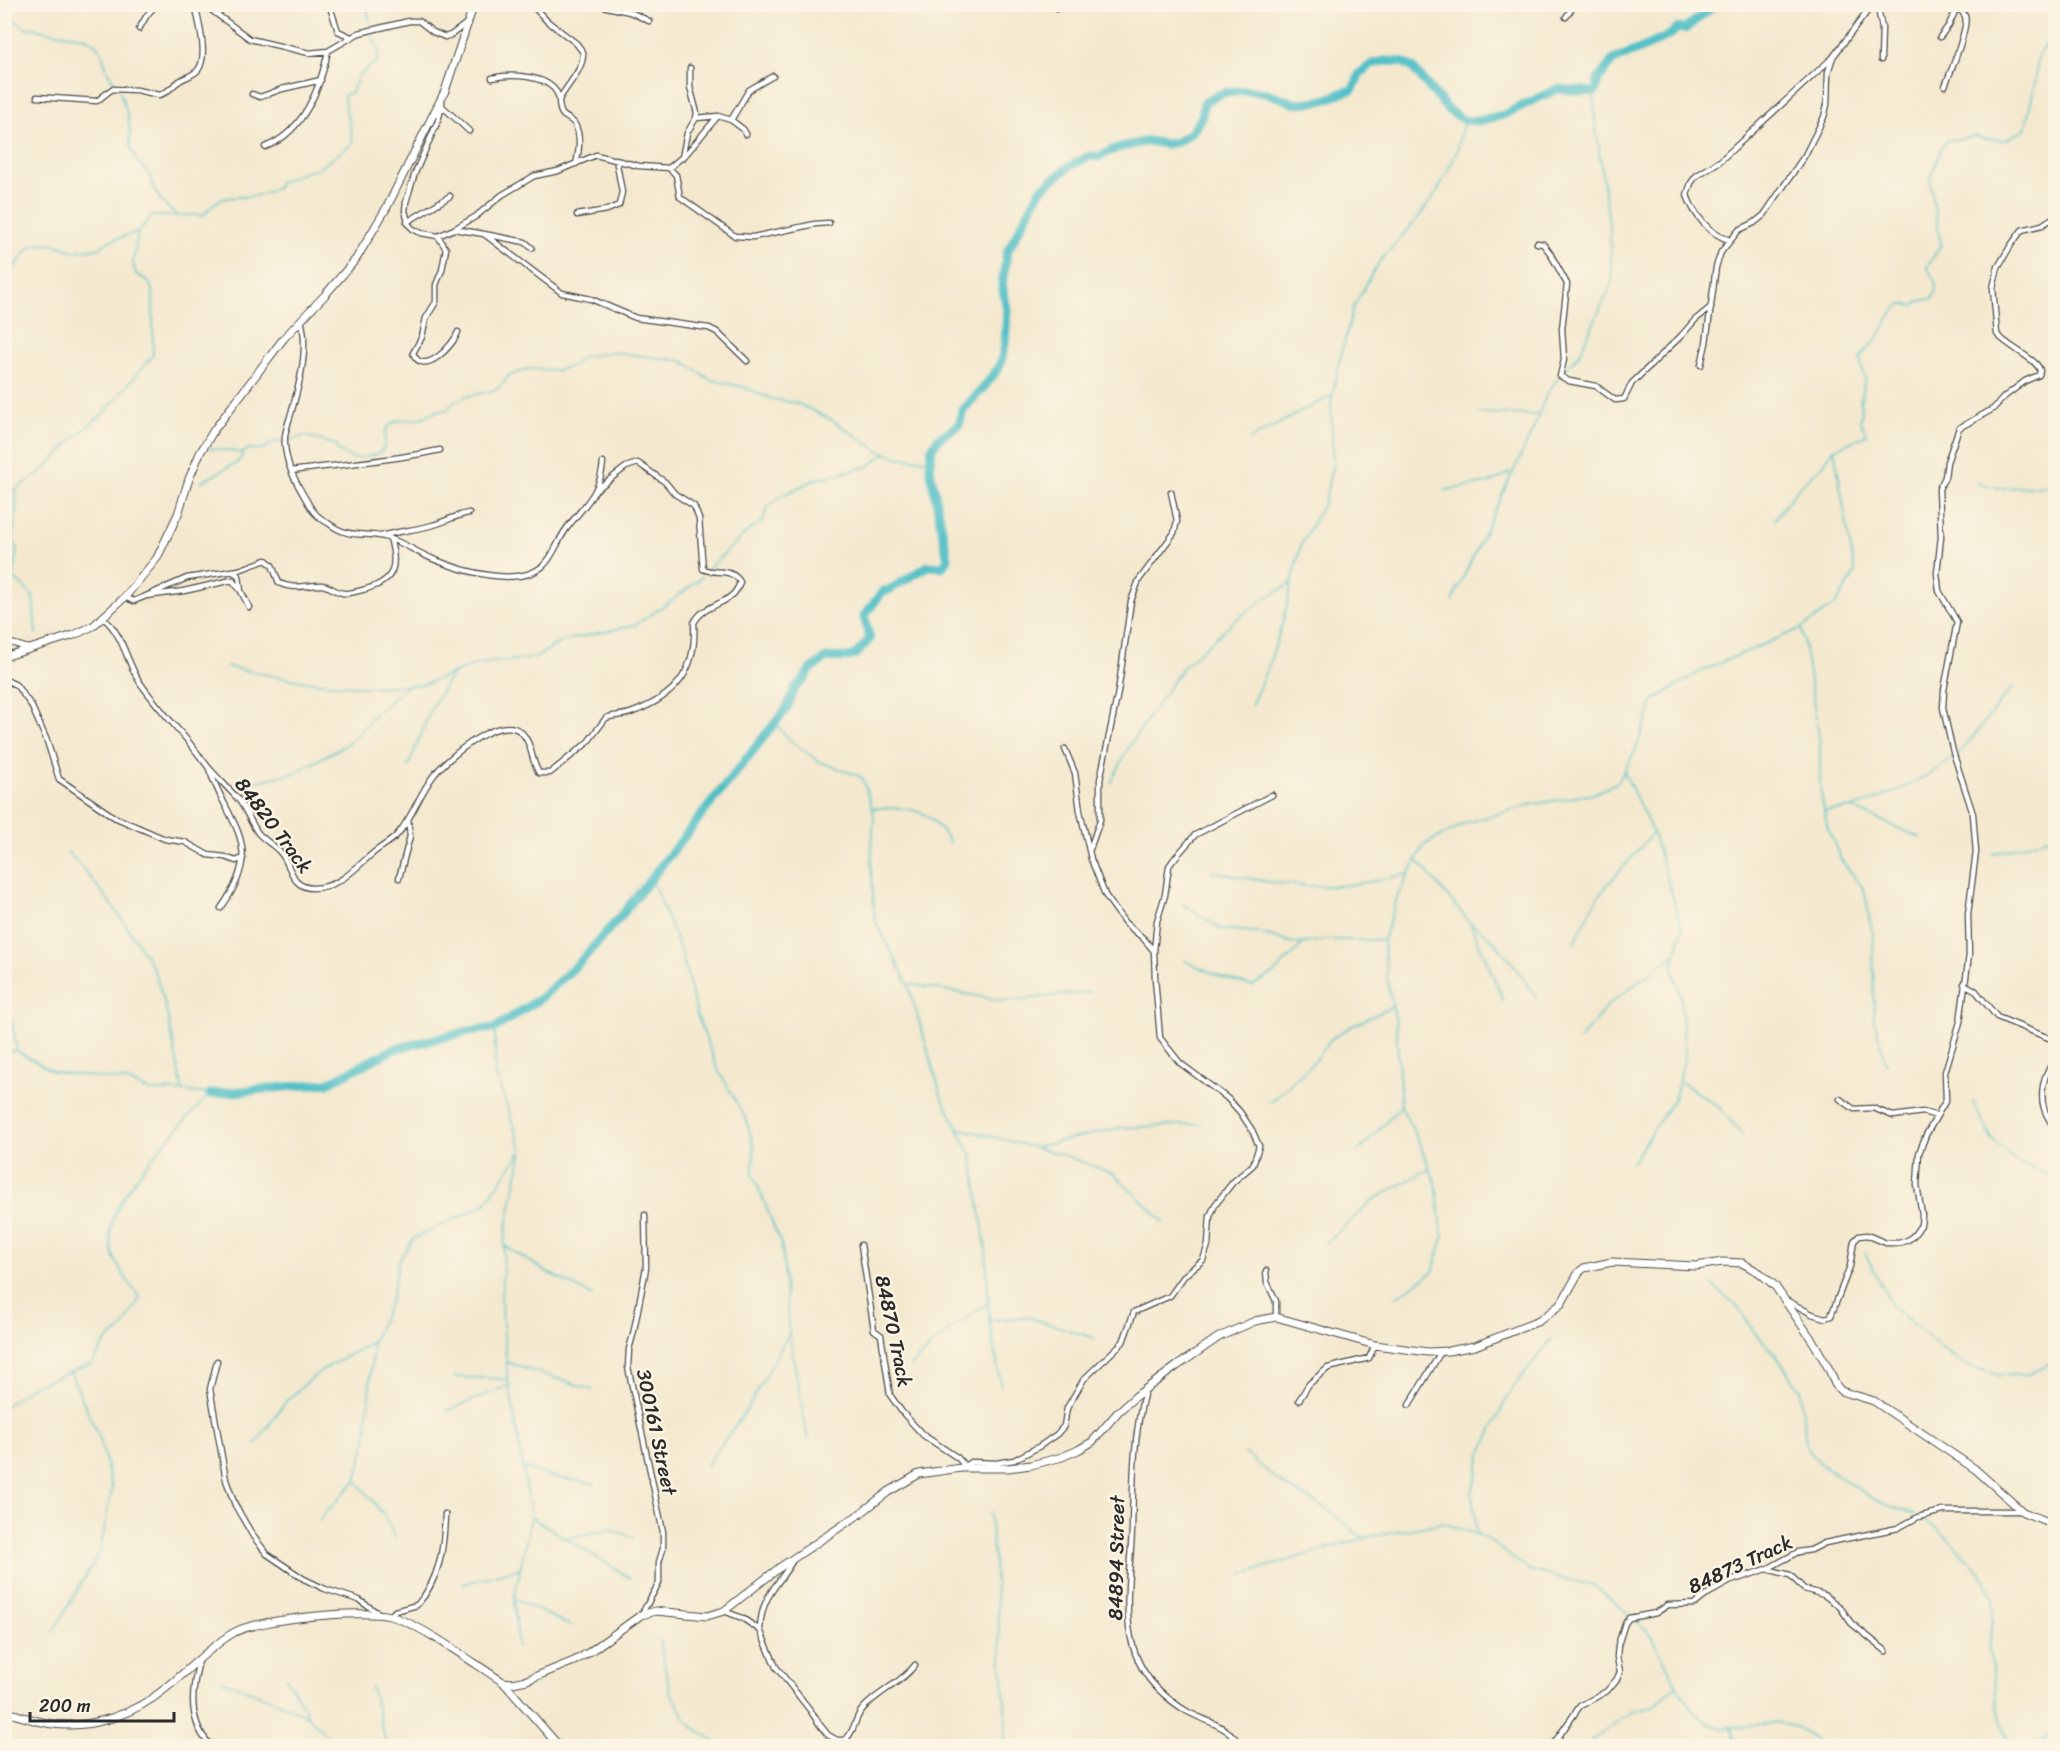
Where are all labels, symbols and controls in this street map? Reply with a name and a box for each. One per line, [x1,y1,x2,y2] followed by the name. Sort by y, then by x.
[225,769,322,881] street label: 84820 Track
[865,1272,922,1391] street label: 84870 Track
[626,1366,687,1499] street label: 300161 Street
[1098,1494,1135,1621] street label: 84894 Street
[1682,1525,1799,1604] street label: 84873 Track
[30,1685,174,1723] scale bar
[39,1690,91,1722] text: 200 m

